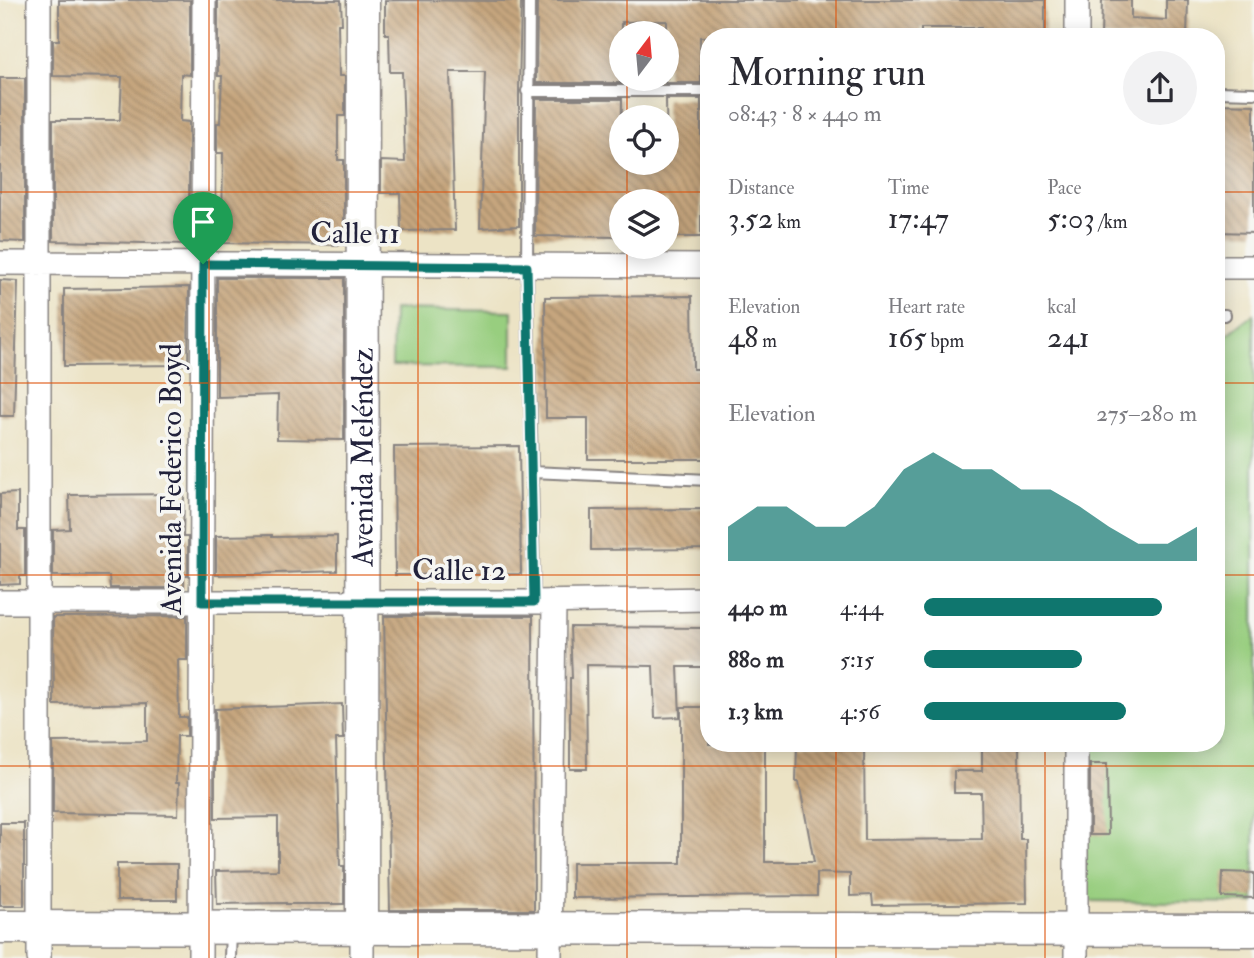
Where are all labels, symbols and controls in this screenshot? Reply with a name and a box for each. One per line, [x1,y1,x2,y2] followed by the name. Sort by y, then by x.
[609,21,679,91] north arrow
[609,21,679,259] map controls
[728,49,926,97] text: Morning run
[1123,51,1197,125] button: share
[728,99,882,128] text: 08:43 · 8 × 440 m
[609,105,679,175] button: locate
[728,176,794,200] text: Distance
[888,176,929,200] text: Time
[1047,176,1081,200] text: Pace
[609,189,679,259] button: layers
[173,192,233,264] pin
[728,200,773,237] text: 3.52
[888,200,949,237] text: 17:47
[1047,200,1095,237] text: 5:03
[184,203,222,241] icon: arrive
[773,210,801,234] text: km
[1095,210,1128,234] text: /km
[310,215,400,252] street label: Calle 11
[728,295,800,319] text: Elevation
[888,295,965,319] text: Heart rate
[1047,295,1076,319] text: kcal
[728,319,758,356] text: 48
[888,319,927,356] text: 165
[1047,319,1089,356] text: 241
[758,329,777,353] text: m
[927,329,964,353] text: bpm
[153,343,190,616] street label: Avenida Federico Boyd
[344,348,382,567] street label: Avenida Meléndez
[728,399,816,428] text: Elevation
[1096,399,1197,428] text: 275–280 m
[412,552,506,589] street label: Calle 12
[728,593,787,622] text: 440 m
[840,593,883,622] text: 4:44
[728,645,784,674] text: 880 m
[840,645,874,674] text: 5:15
[728,697,783,726] text: 1.3 km
[840,697,880,726] text: 4:56

